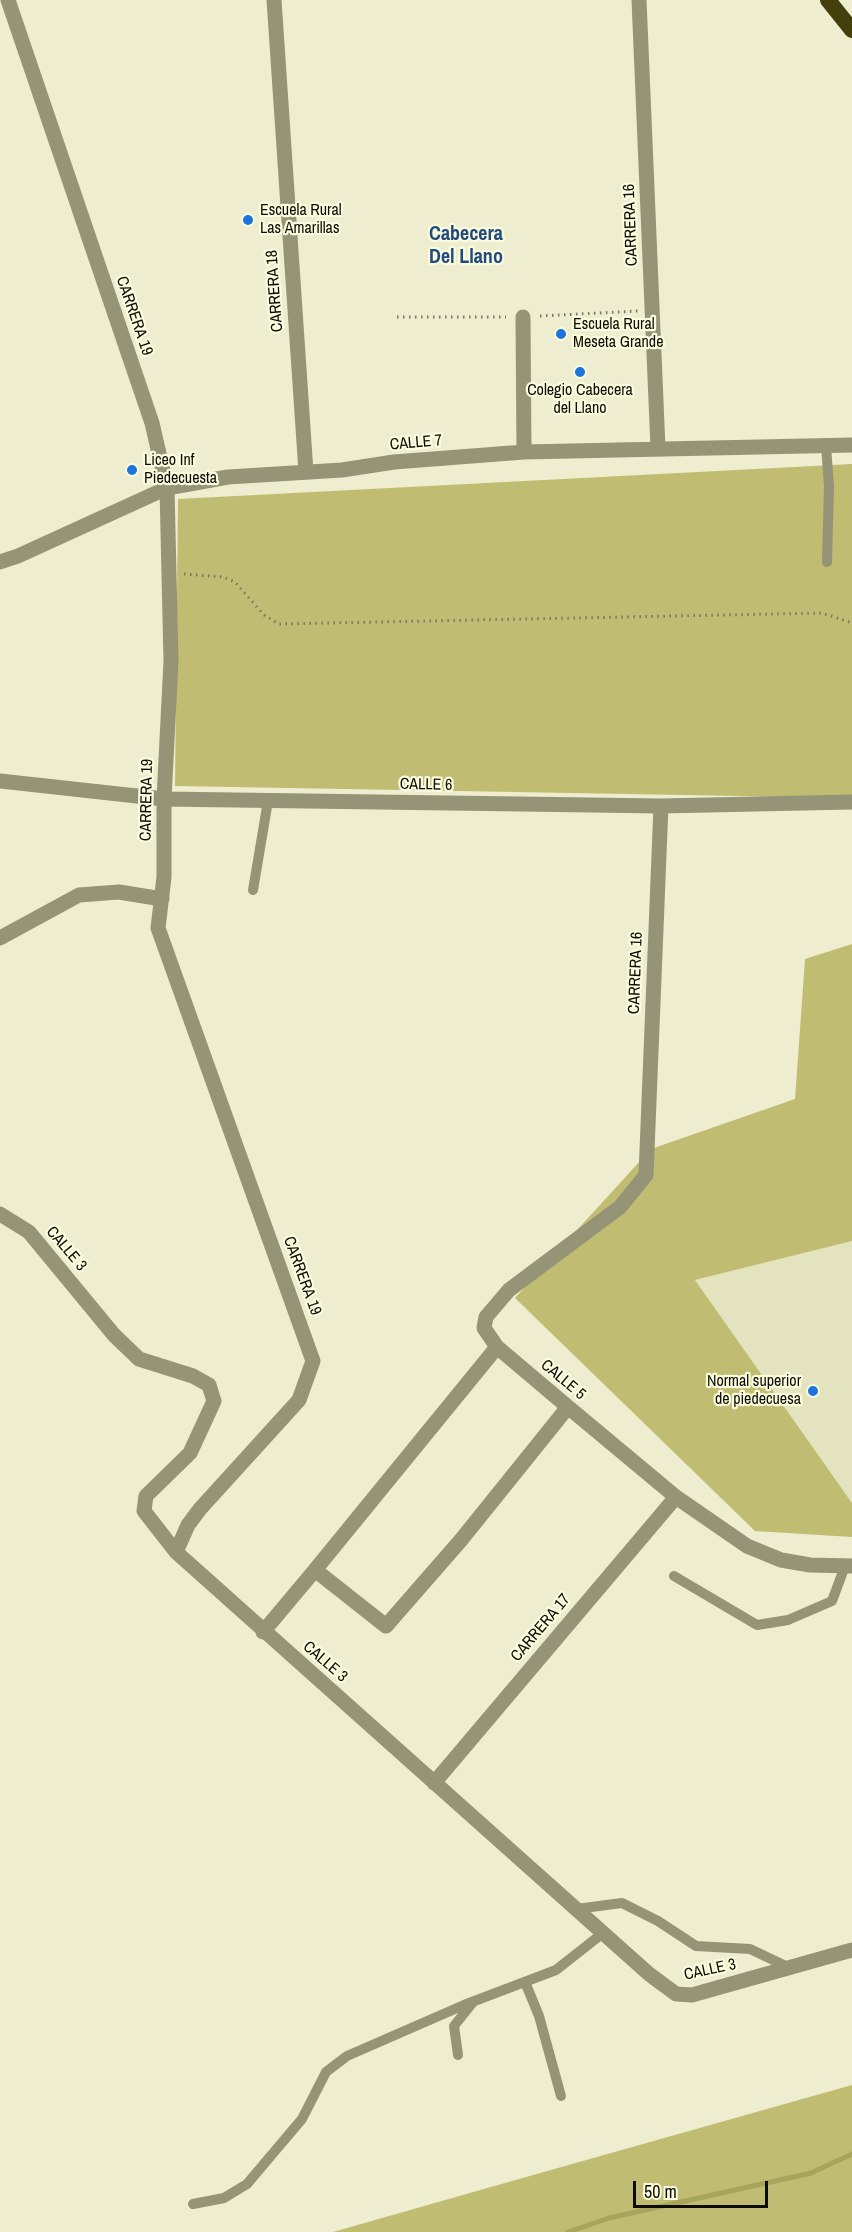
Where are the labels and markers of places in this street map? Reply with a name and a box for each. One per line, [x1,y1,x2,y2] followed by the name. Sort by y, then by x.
[260,201,342,239] place label: Escuela Rural Las Amarillas
[241,213,255,227] marker: Escuela Rural Las Amarillas
[573,315,663,353] place label: Escuela Rural Meseta Grande
[554,327,568,341] marker: Escuela Rural Meseta Grande
[573,365,587,379] marker: Colegio Cabecera del Llano
[527,381,633,419] place label: Colegio Cabecera del Llano
[144,451,217,489] place label: Liceo Inf Piedecuesta
[125,463,139,477] marker: Liceo Inf Piedecuesta
[707,1372,801,1410] place label: Normal superior de piedecuesa
[806,1384,820,1398] marker: Normal superior de piedecuesa

